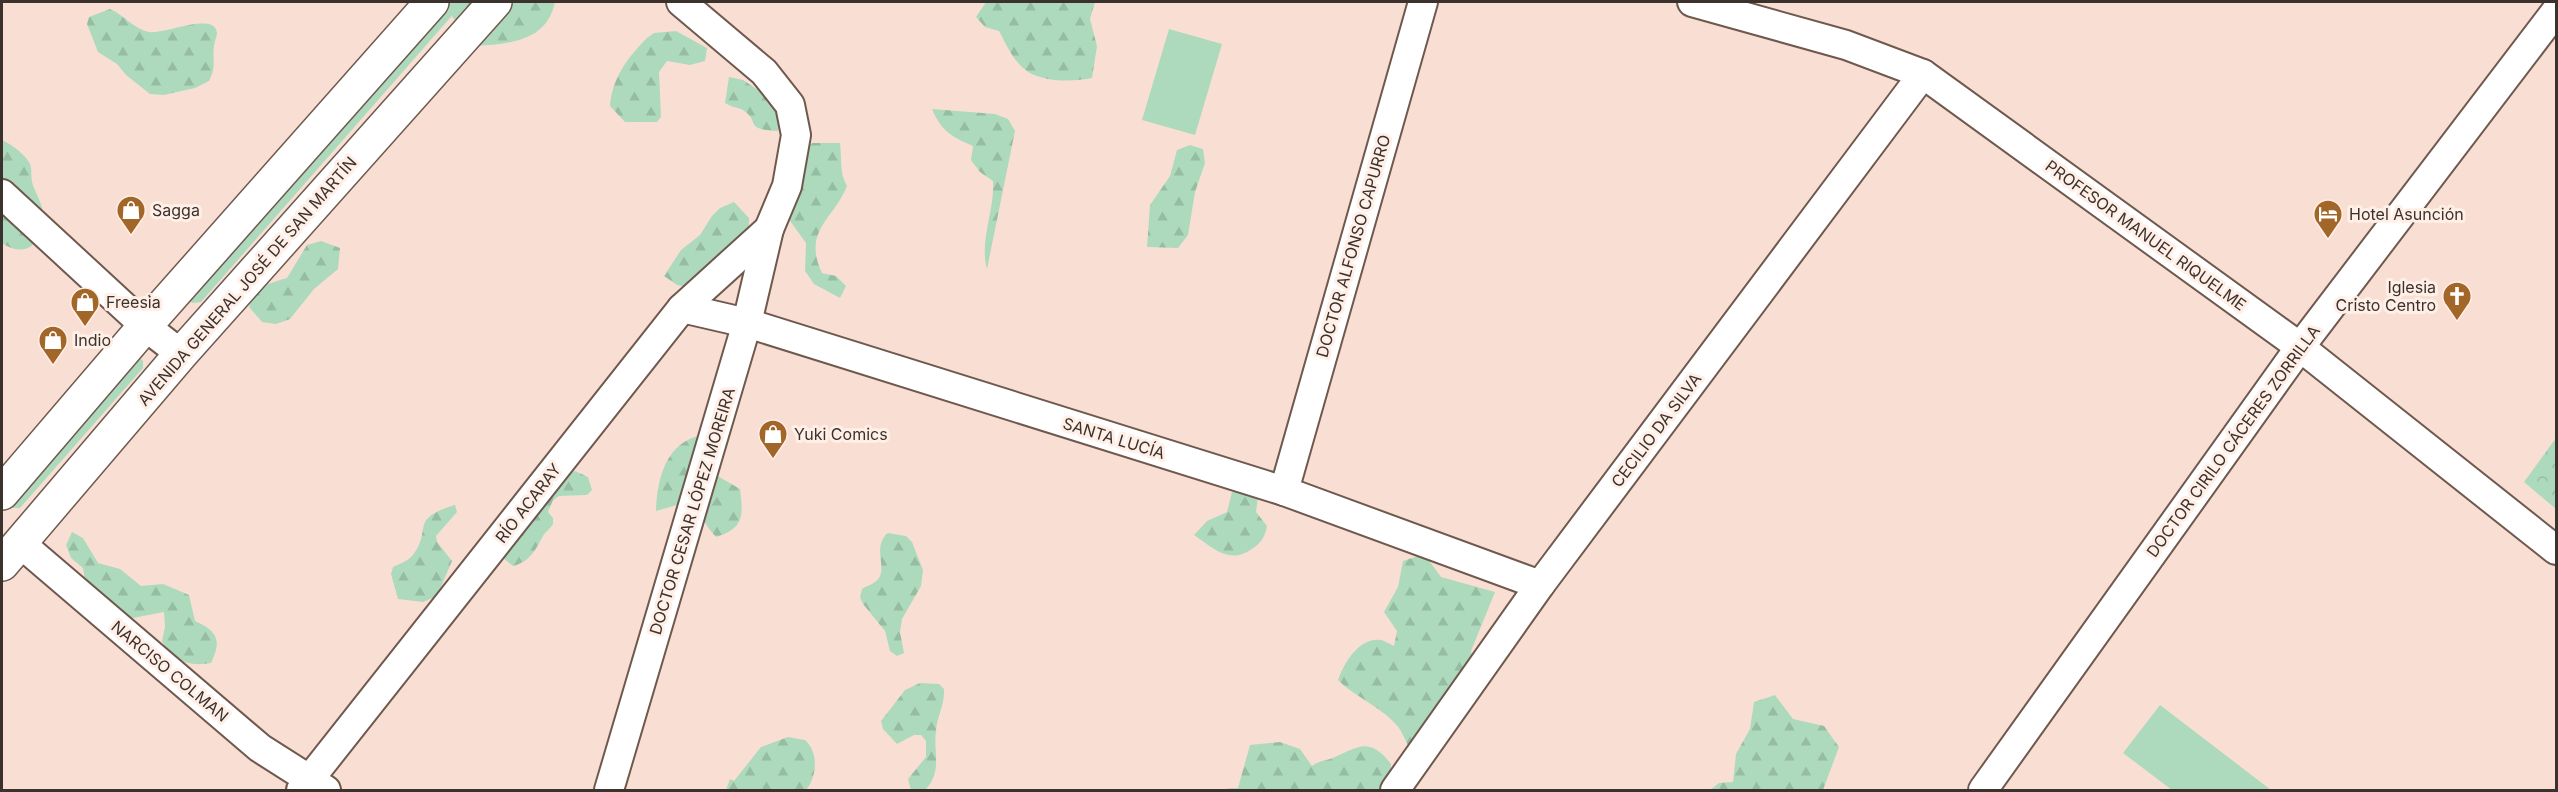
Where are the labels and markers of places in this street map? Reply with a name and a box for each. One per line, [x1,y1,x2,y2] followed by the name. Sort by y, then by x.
[115,194,147,236] shop icon: Sagga
[2312,198,2344,240] hotel icon: Hotel Asunción
[152,200,200,220] place label: Sagga
[2349,204,2464,224] place label: Hotel Asunción
[2335,277,2436,315] place label: Iglesia Cristo Centro
[2441,280,2473,322] church icon: Iglesia Cristo Centro
[69,286,101,328] shop icon: Freesia
[106,292,161,312] place label: Freesia
[37,324,69,366] shop icon: Indio
[74,330,111,350] place label: Indio
[757,418,789,460] shop icon: Yuki Comics
[794,424,888,444] place label: Yuki Comics

